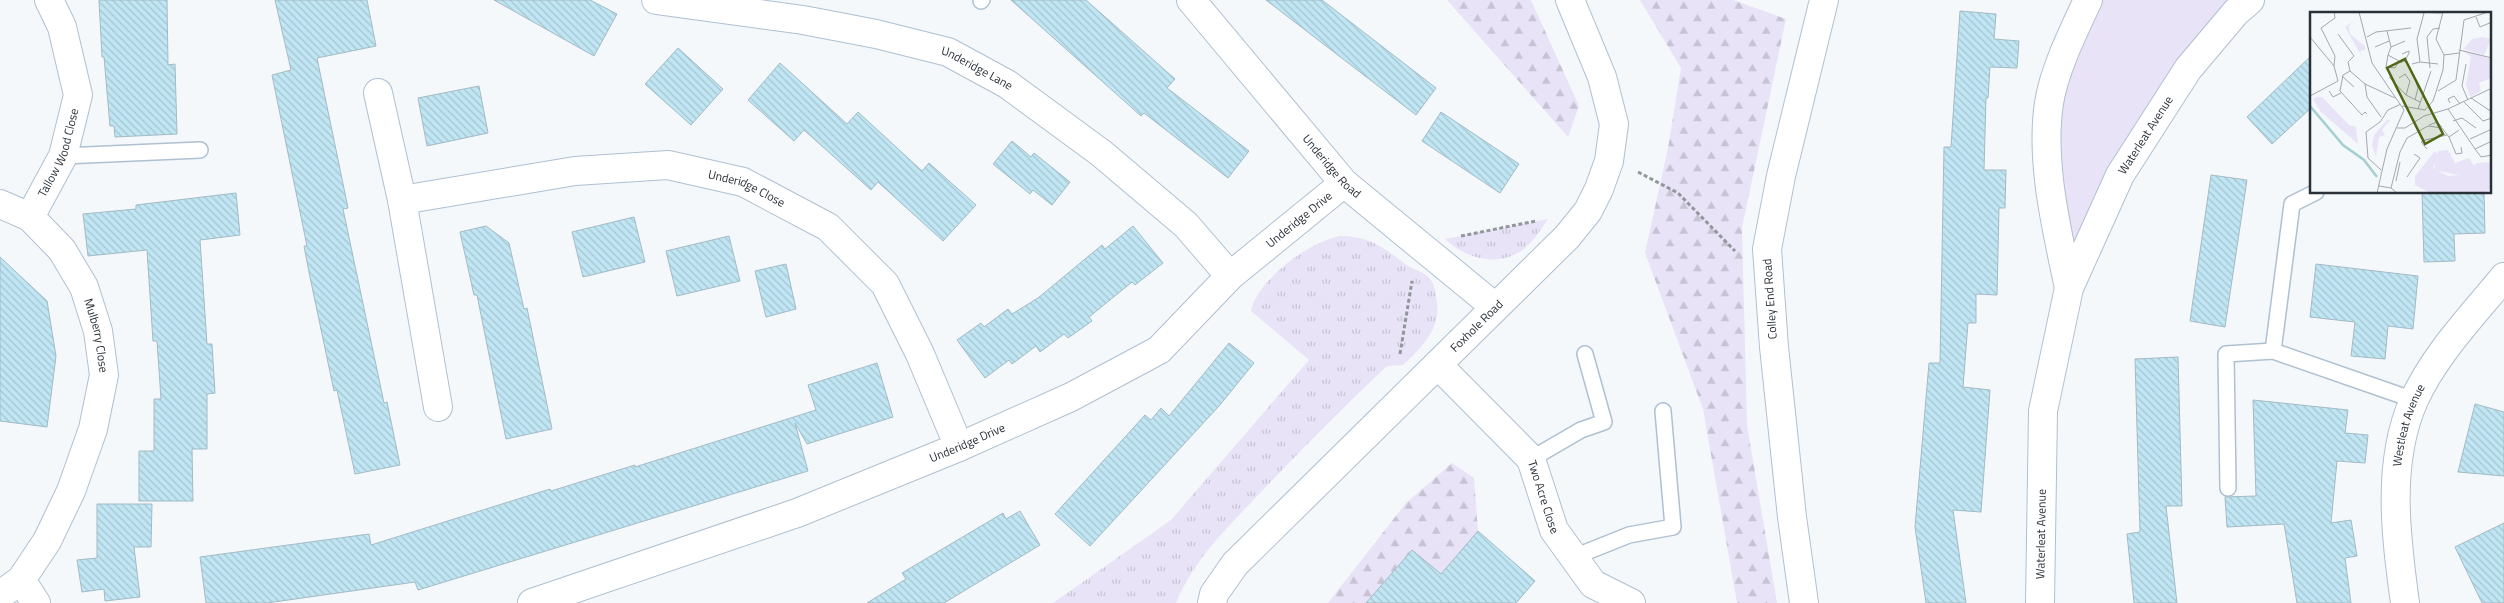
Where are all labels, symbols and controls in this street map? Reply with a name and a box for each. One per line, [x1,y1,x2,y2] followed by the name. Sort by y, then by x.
[2310,12,2492,194] inset map
[940,41,1017,94] street label: Underidge Lane
[2113,92,2177,178] street label: Waterleat Avenue
[33,106,83,200] street label: Tallow Wood Close
[1298,130,1366,203] street label: Underidge Road
[706,164,789,212] street label: Underidge Close
[1261,186,1336,252] street label: Underidge Drive
[1757,258,1782,340] street label: Colley End Road
[1445,295,1507,356] street label: Foxhole Road
[79,296,114,374] street label: Mulberry Close
[2387,380,2430,467] street label: Westleat Avenue
[926,418,1008,467] street label: Underidge Drive
[1523,458,1564,538] street label: Two Acre Close
[2030,489,2051,579] street label: Waterleat Avenue

